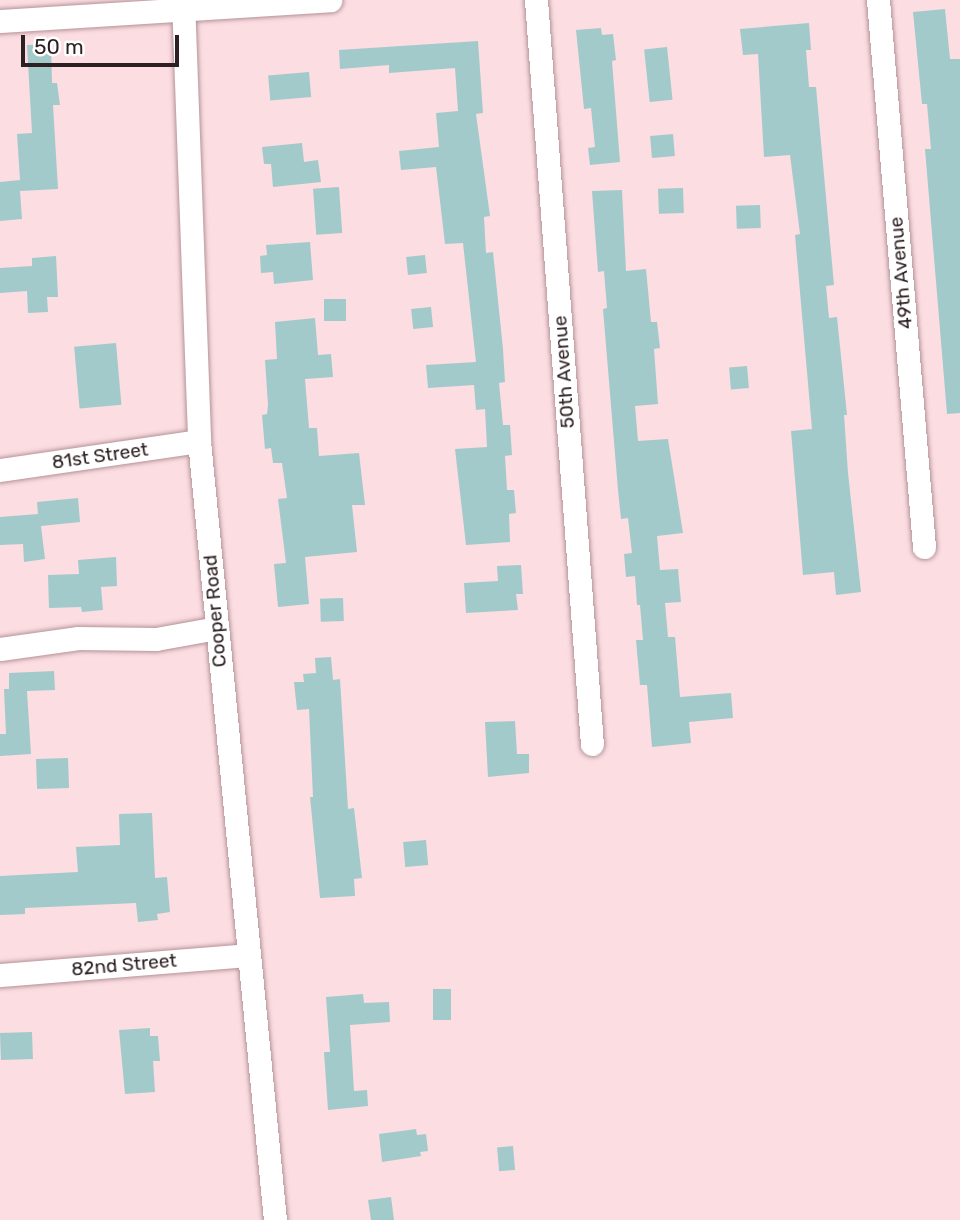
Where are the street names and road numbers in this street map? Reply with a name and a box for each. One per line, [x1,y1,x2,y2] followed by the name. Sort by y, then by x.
[885,216,917,330] street label: 49th Avenue
[549,315,579,429] street label: 50th Avenue
[50,438,150,474] street label: 81st Street
[199,554,231,668] street label: Cooper Road
[70,949,178,981] street label: 82nd Street

